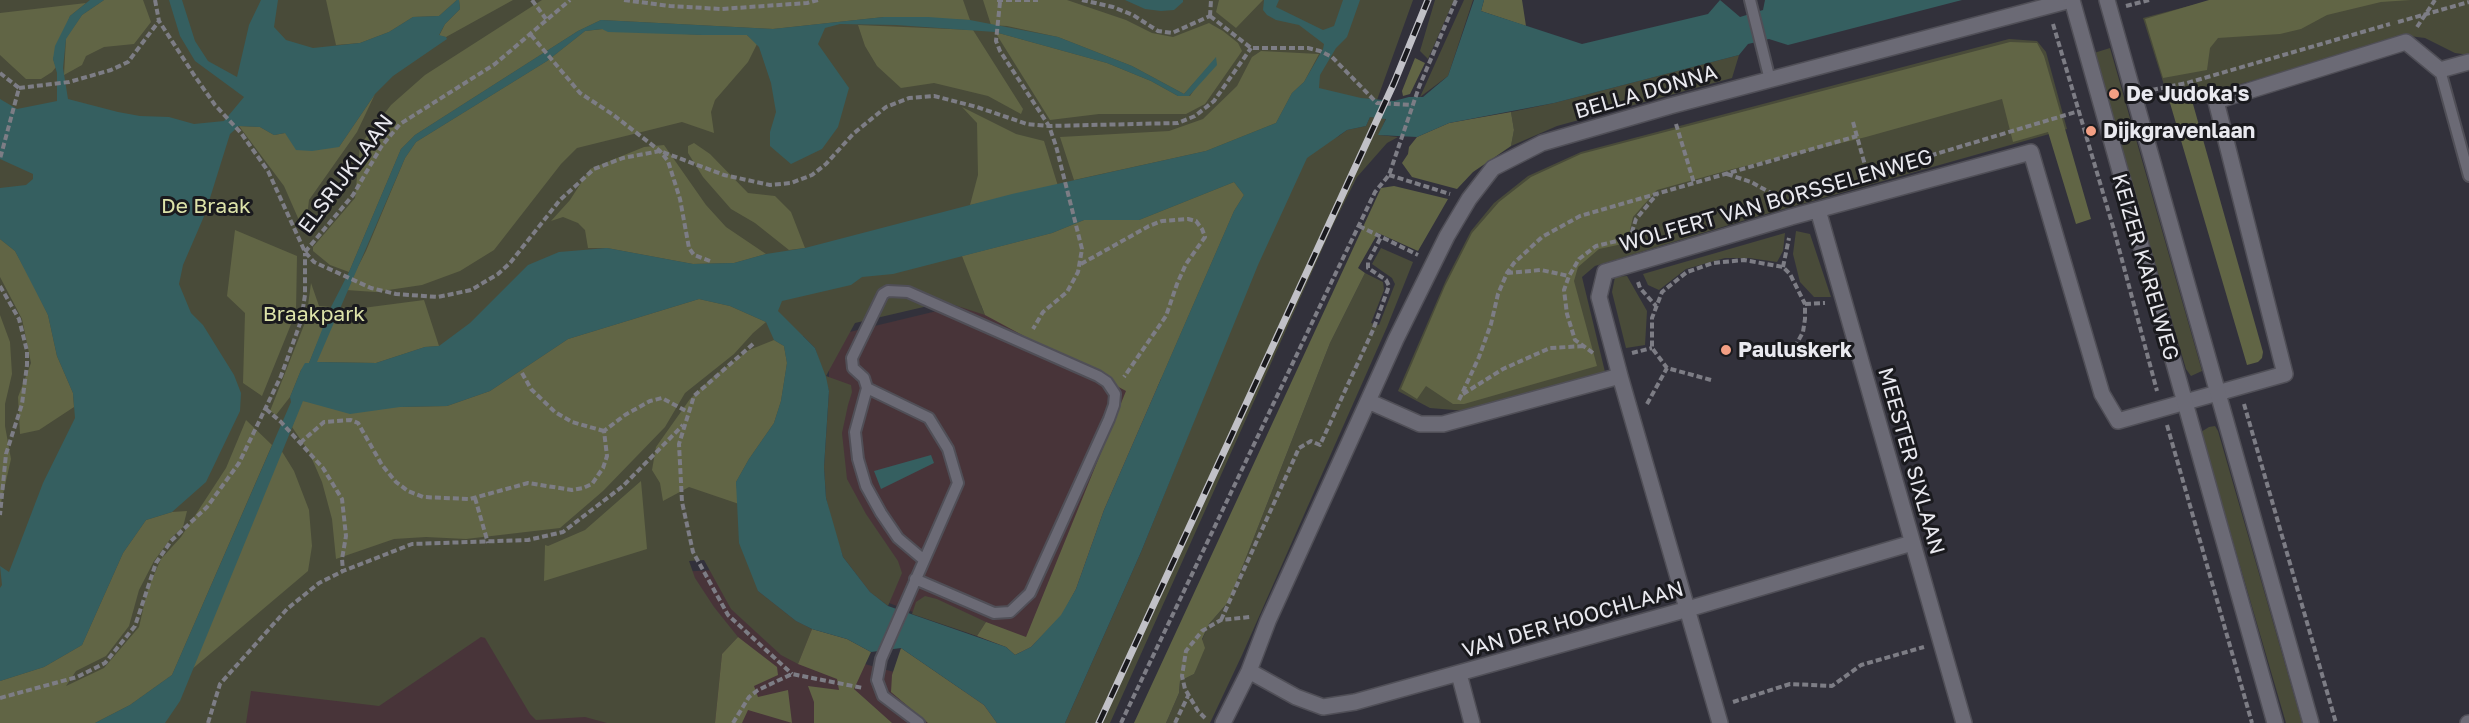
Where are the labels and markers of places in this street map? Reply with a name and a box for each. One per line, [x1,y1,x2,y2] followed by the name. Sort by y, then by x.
[2126,81,2249,107] place label: De Judoka's
[2107,87,2121,101] marker: De Judoka's
[2103,118,2255,144] place label: Dijkgravenlaan
[2084,124,2098,138] marker: Dijkgravenlaan
[1738,337,1852,363] place label: Pauluskerk
[1719,343,1733,357] marker: Pauluskerk

